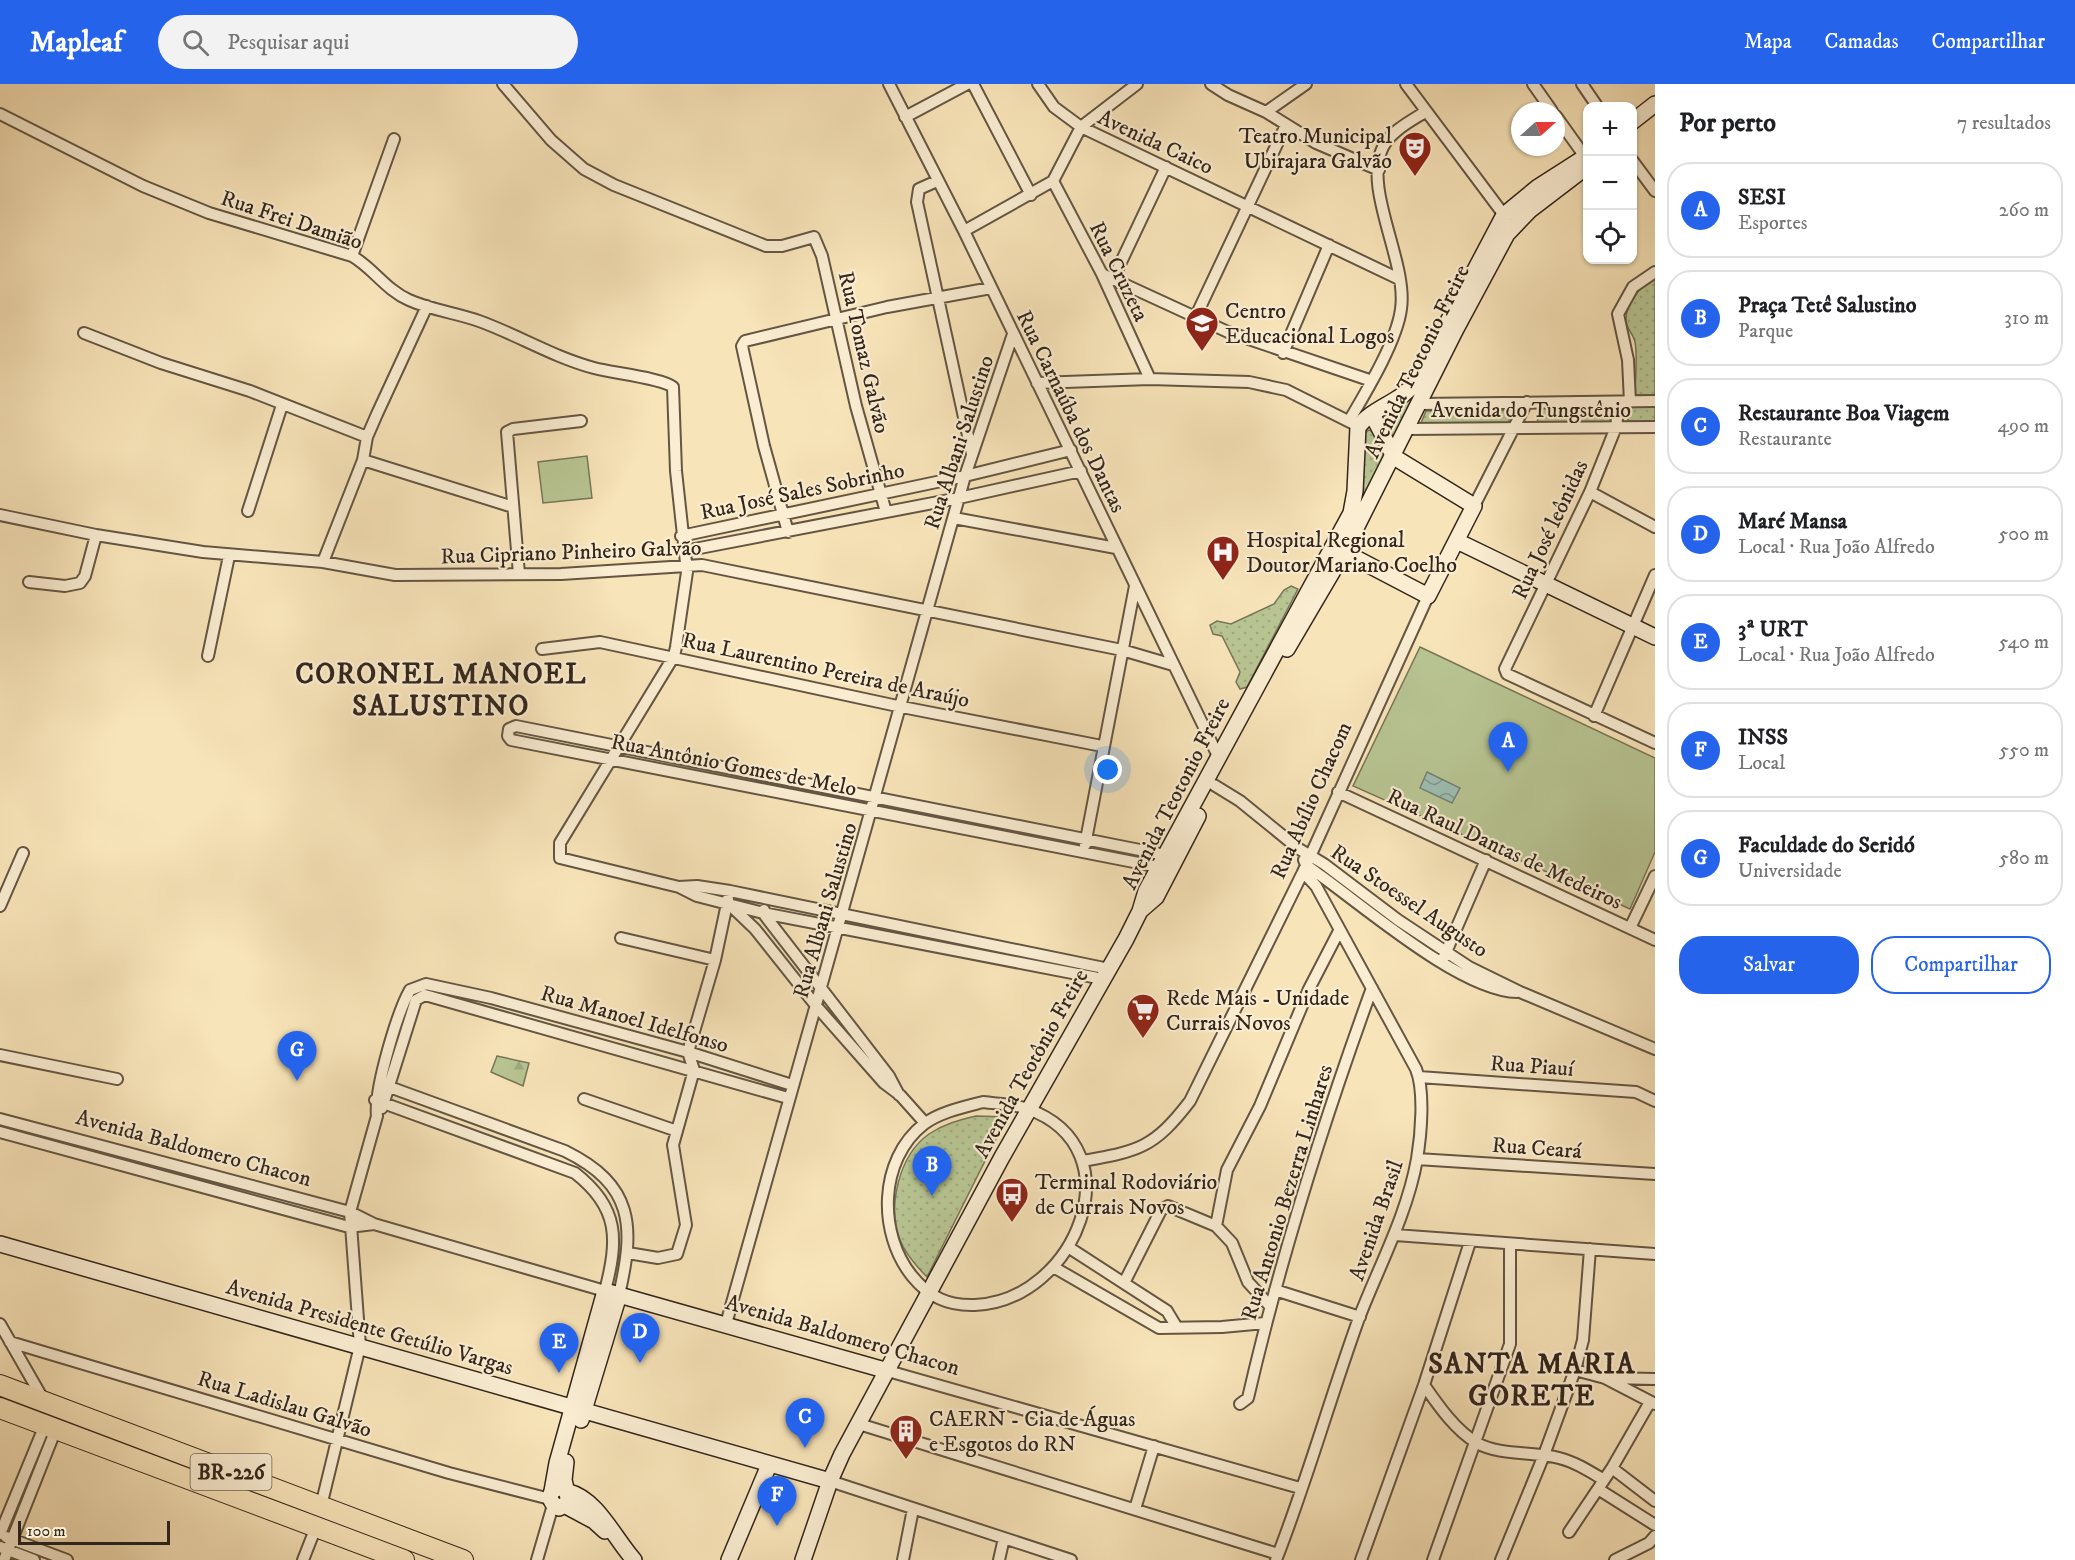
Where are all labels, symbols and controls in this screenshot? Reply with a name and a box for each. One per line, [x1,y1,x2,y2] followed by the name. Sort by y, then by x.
[158,15,578,69] search box
[30,25,122,60] text: Mapleaf
[179,26,212,59] icon: search
[227,29,349,56] text: Pesquisar aqui
[1744,29,1792,55] text: Mapa
[1825,29,1899,55] text: Camadas
[1932,29,2045,55] text: Compartilhar
[1511,102,1565,156] north arrow
[1583,102,1637,264] map controls
[1583,102,1637,156] button: +
[1093,104,1217,181] street label: Avenida Caico
[1679,107,1776,140] text: Por perto
[1957,111,2051,136] text: 7 resultados
[1239,123,1392,175] place label: Teatro Municipal Ubirajara Galvão
[1397,130,1433,177] theatre icon: Teatro Municipal Ubirajara Galvão
[1583,156,1637,210] button: −
[1738,184,1786,211] text: SESI
[217,185,366,256] street label: Rua Frei Damião
[1694,198,1707,223] text: A
[1999,198,2049,223] text: 260 m
[1583,210,1637,264] button: locate
[1738,211,1807,236] text: Esportes
[1083,217,1155,327] street label: Rua Cruzeta
[1359,261,1476,463] street label: Avenida Teotonio Freire
[832,269,895,436] street label: Rua Tomaz Galvão
[1738,292,1916,319] text: Praça Tetê Salustino
[1225,298,1394,350] place label: Centro Educacional Logos
[1184,305,1220,352] school or university icon: Centro Educacional Logos
[1010,306,1131,517] street label: Rua Carnaúba dos Dantas
[1694,306,1707,331] text: B
[2004,306,2049,331] text: 310 m
[1738,319,1793,344] text: Parque
[919,352,1000,533] street label: Rua Albani Salustino
[1431,397,1631,424] street label: Avenida do Tungstênio
[1738,400,1950,427] text: Restaurante Boa Viagem
[1694,414,1707,439] text: C
[1997,414,2049,439] text: 490 m
[1738,427,1832,452] text: Restaurante
[1506,456,1594,604] street label: Rua José leônidas
[698,457,907,526] street label: Rua José Sales Sobrinho
[1738,508,1847,535] text: Maré Mansa
[1693,522,1708,547] text: D
[1998,522,2049,547] text: 500 m
[1246,527,1457,579] place label: Hospital Regional Doutor Mariano Coelho
[440,534,702,571] street label: Rua Cipriano Pinheiro Galvão
[1205,534,1241,581] hospital icon: Hospital Regional Doutor Mariano Coelho
[1738,535,1935,560] text: Local · Rua João Alfredo
[1738,616,1808,643] text: 3ª URT
[680,627,972,714] street label: Rua Laurentino Pereira de Araújo
[1693,630,1708,655] text: E
[1999,630,2049,655] text: 540 m
[1738,643,1935,668] text: Local · Rua João Alfredo
[295,657,587,724] district label: CORONEL MANOEL SALUSTINO
[1116,693,1236,894] street label: Avenida Teotonio Freire
[1265,718,1358,883] street label: Rua Abílio Chacom
[1488,722,1528,772] pin: A
[1738,724,1788,751] text: INSS
[609,728,859,803] street label: Rua Antônio Gomes de Melo
[1694,738,1707,763] text: F
[1999,738,2049,763] text: 550 m
[1738,751,1785,776] text: Local
[1093,755,1122,784] your location
[1382,783,1626,916] street label: Rua Raul Dantas de Medeiros
[787,819,863,1001] street label: Rua Albani Salustino
[1738,832,1915,859] text: Faculdade do Seridó
[1325,839,1493,964] street label: Rua Stoessel Augusto
[1694,846,1707,871] text: G
[1999,846,2049,871] text: 580 m
[1738,859,1842,884] text: Universidade
[1679,936,1859,994] button: Salvar
[1871,936,2051,994] button: Compartilhar
[968,965,1094,1163] street label: Avenida Teotônio Freire
[538,980,732,1059] street label: Rua Manoel Idelfonso
[1166,985,1349,1037] place label: Rede Mais - Unidade Currais Novos
[1125,992,1161,1039] supermarket icon: Rede Mais - Unidade Currais Novos
[278,1032,316,1081] pin: G
[1489,1050,1576,1083] street label: Rua Piauí
[1236,1061,1339,1323] street label: Rua Antonio Bezerra Linhares
[73,1104,315,1193] street label: Avenida Baldomero Chacon
[1491,1132,1583,1165] street label: Rua Ceará
[912,1146,952,1196] pin: B
[1343,1156,1410,1284] street label: Avenida Brasil
[1035,1169,1217,1221] place label: Terminal Rodoviário de Currais Novos
[994,1176,1030,1223] bus stop icon: Terminal Rodoviário de Currais Novos
[223,1273,516,1381] street label: Avenida Presidente Getúlio Vargas
[722,1289,963,1382] street label: Avenida Baldomero Chacon
[620,1314,660,1363] pin: D
[540,1324,578,1373] pin: E
[1428,1347,1636,1414] district label: SANTA MARIA GORETE
[194,1365,375,1444] street label: Rua Ladislau Galvão
[786,1398,824,1448] pin: C
[929,1405,1135,1458] place label: CAERN - Cia de Águas e Esgotos do RN
[888,1413,924,1460] building icon: CAERN - Cia de Águas e Esgotos do RN
[190,1454,272,1490] road number: BR-226
[758,1476,796,1526] pin: F
[18,1518,170,1546] scale bar
[27,1521,66,1541] text: 100 m

